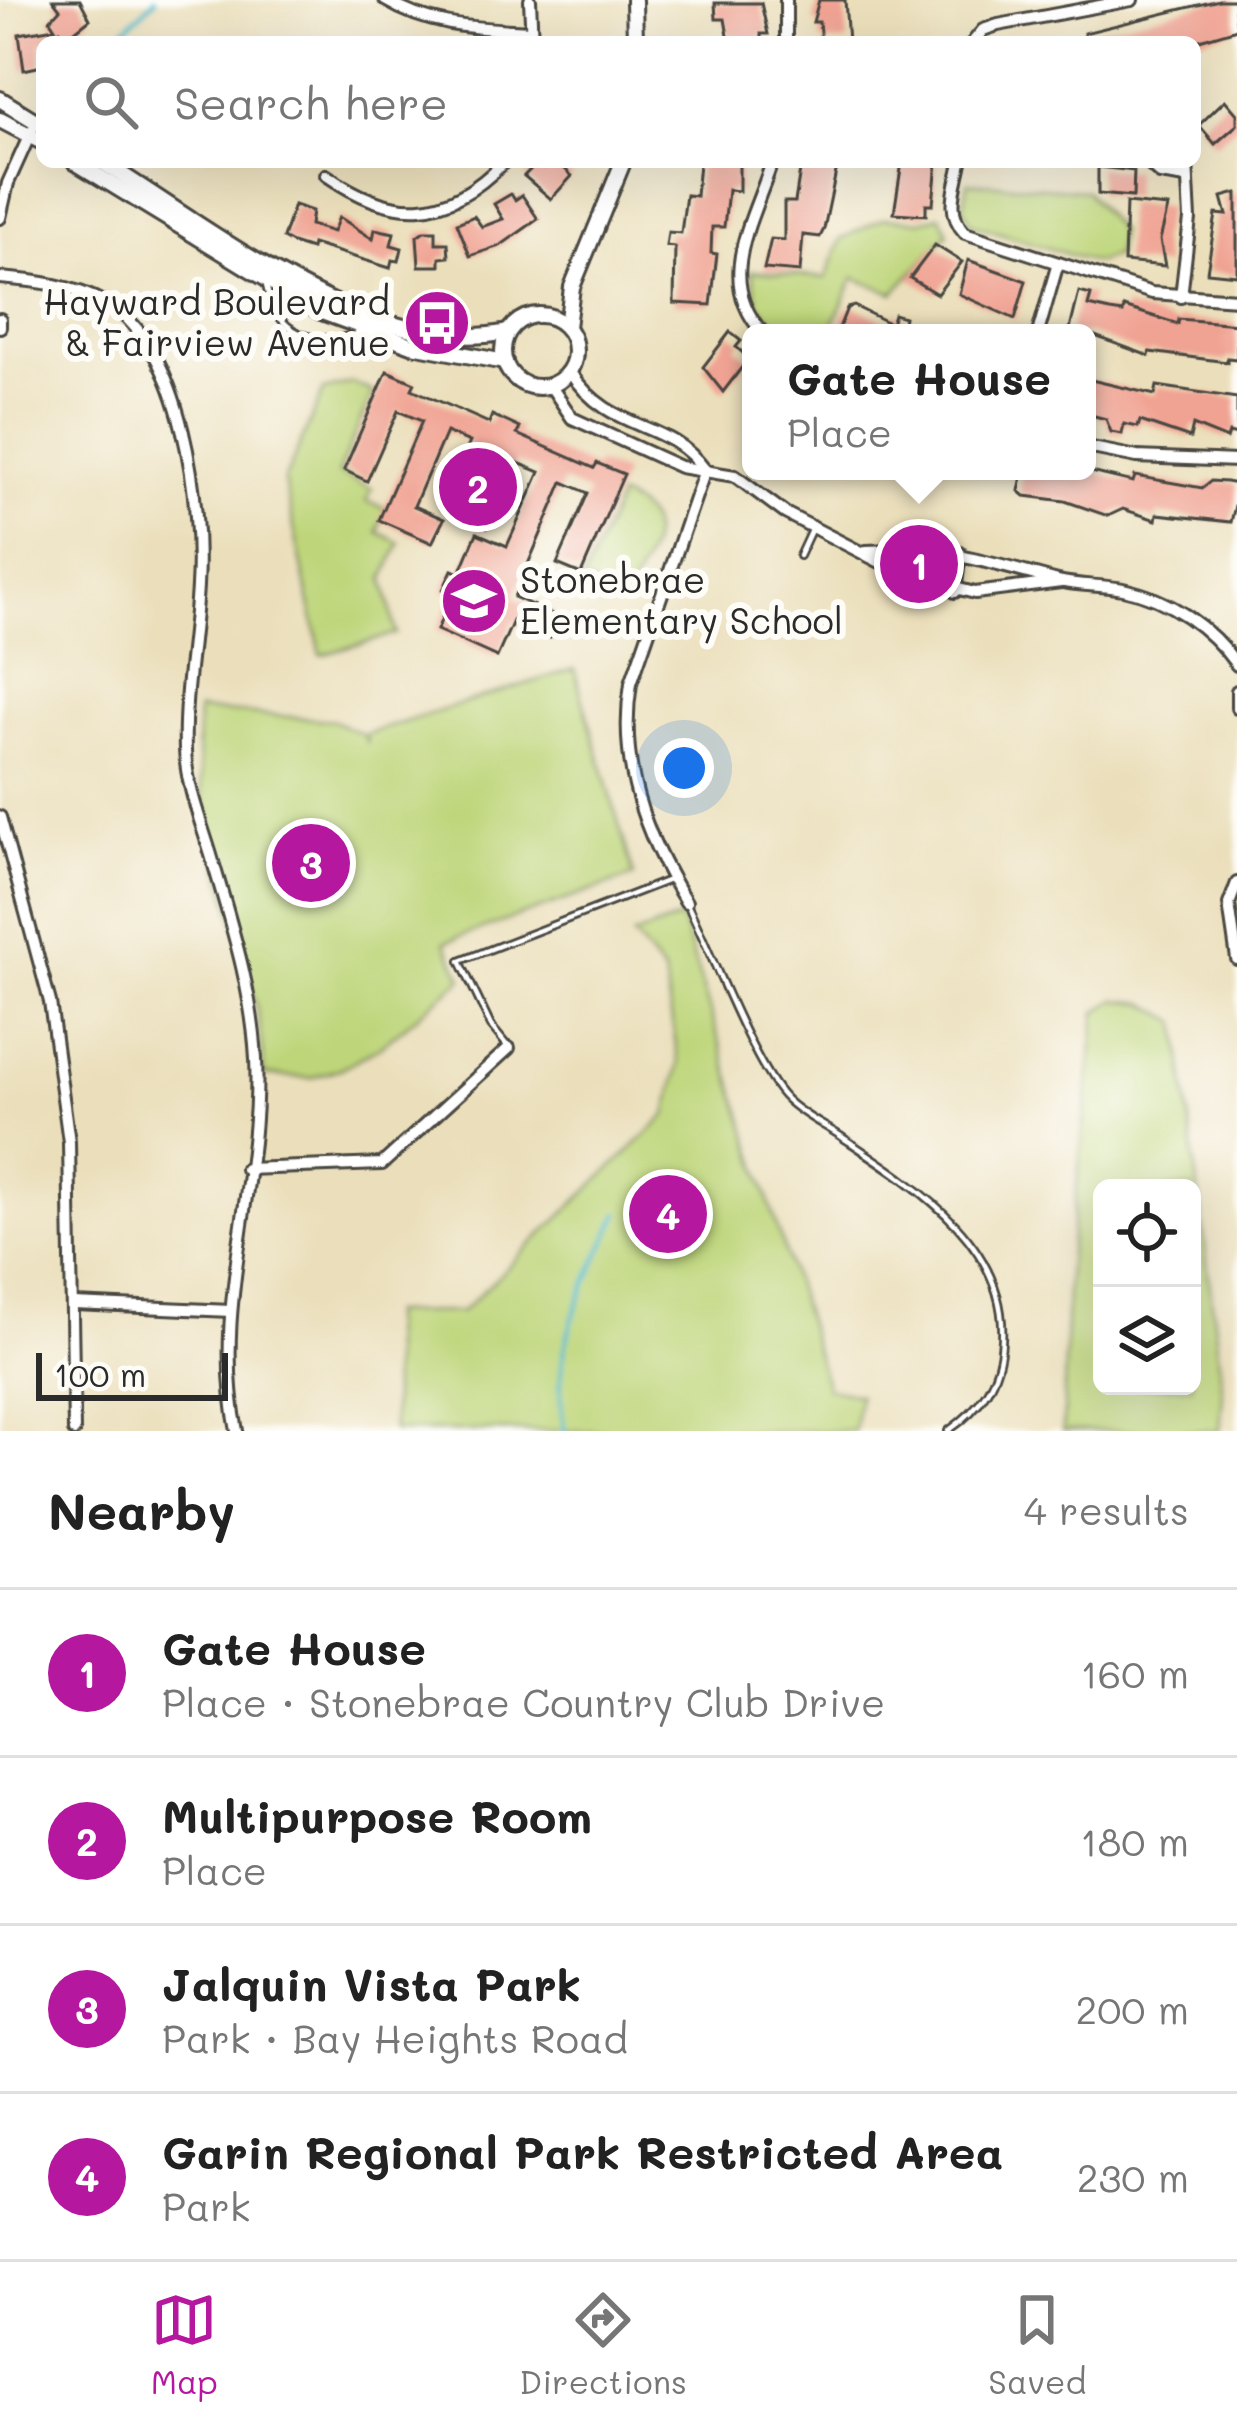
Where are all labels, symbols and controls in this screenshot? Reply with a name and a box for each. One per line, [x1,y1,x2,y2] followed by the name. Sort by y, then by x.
[36,36,1201,168] search box
[78,69,144,135] icon: search
[174,73,448,131] text: Search here
[43,277,390,365] place label: Hayward Boulevard & Fairview Avenue
[402,288,472,358] bus stop icon: Hayward Boulevard & Fairview Avenue
[742,324,1096,480] popup
[787,348,1051,406] text: Gate House
[787,406,892,457] text: Place
[439,442,517,532] pin: 2
[880,519,958,609] pin: 1
[520,555,843,644] place label: Stonebrae Elementary School
[439,566,509,636] school or university icon: Stonebrae Elementary School
[654,738,714,798] your location
[272,818,350,908] pin: 3
[629,1169,707,1259] pin: 4
[1093,1179,1201,1395] map controls
[1093,1179,1201,1287] button: locate
[1093,1287,1201,1395] button: layers
[36,1347,228,1400] scale bar
[54,1352,146,1395] text: 100 m
[48,1476,235,1543] text: Nearby
[1024,1484,1189,1535] text: 4 results
[162,1618,426,1676] text: Gate House
[78,1647,96,1698] text: 1
[1080,1647,1189,1698] text: 160 m
[162,1676,885,1727] text: Place · Stonebrae Country Club Drive
[162,1786,592,1844] text: Multipurpose Room
[76,1815,98,1866] text: 2
[1080,1815,1189,1866] text: 180 m
[162,1844,267,1895] text: Place
[162,1954,581,2012] text: Jalquin Vista Park
[75,1983,99,2034] text: 3
[1076,1983,1189,2034] text: 200 m
[162,2012,628,2063] text: Park · Bay Heights Road
[162,2122,1003,2180] text: Garin Regional Park Restricted Area
[75,2151,99,2202] text: 4
[1077,2151,1189,2202] text: 230 m
[162,2180,250,2231] text: Park
[151,2287,218,2402] tab: Map
[519,2287,687,2402] tab: Directions
[988,2287,1086,2402] tab: Saved

